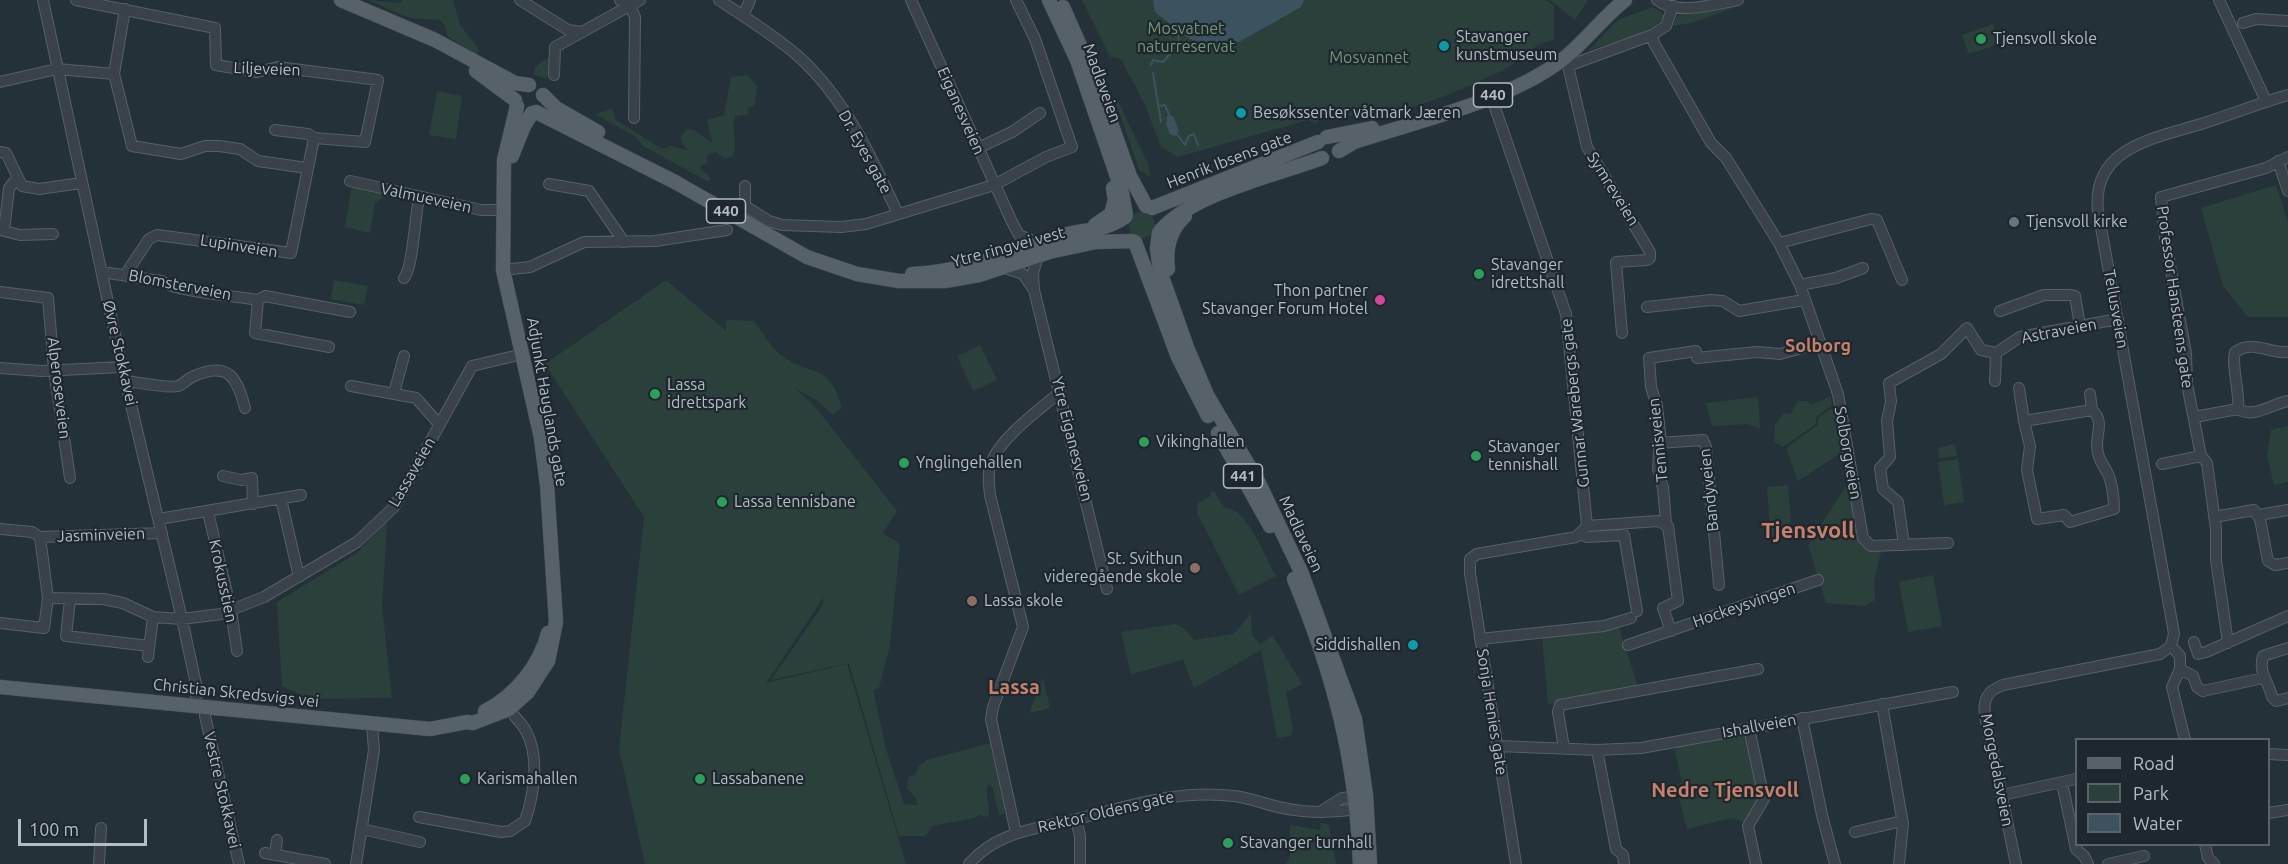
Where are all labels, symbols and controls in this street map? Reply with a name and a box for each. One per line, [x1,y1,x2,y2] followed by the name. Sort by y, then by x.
[1137,19,1235,57] park label: Mosvatnet naturreservat
[1456,27,1557,65] place label: Stavanger kunstmuseum
[1993,29,2097,49] place label: Tjensvoll skole
[1974,32,1988,46] marker: Tjensvoll skole
[1437,39,1451,53] marker: Stavanger kunstmuseum
[1079,41,1125,125] street label: Madlaveien
[1329,48,1409,68] park label: Mosvannet
[233,58,301,80] street label: Liljeveien
[933,64,989,158] street label: Eiganesveien
[1474,83,1512,107] road number: 440
[1253,103,1461,123] place label: Besøkssenter våtmark Jæren
[1234,106,1248,120] marker: Besøkssenter våtmark Jæren
[834,107,896,197] street label: Dr. Eyes gate
[1164,127,1294,193] street label: Henrik Ibsens gate
[1583,149,1643,229] street label: Symreveien
[379,179,473,217] street label: Valmueveien
[706,199,746,223] road number: 440
[2153,204,2197,390] street label: Professor Hansteens gate
[2026,212,2128,232] place label: Tjensvoll kirke
[2007,215,2021,229] marker: Tjensvoll kirke
[949,223,1067,271] street label: Ytre ringvei vest
[199,230,279,262] street label: Lupinveien
[1491,255,1564,293] place label: Stavanger idrettshall
[127,266,233,304] street label: Blomsterveien
[1472,267,1486,281] marker: Stavanger idrettshall
[2100,268,2132,350] street label: Tellusveien
[1202,281,1368,319] place label: Thon partner Stavanger Forum Hotel
[1373,293,1387,307] marker: Thon partner Stavanger Forum Hotel
[99,298,141,408] street label: Øvre Stokkavei
[2020,314,2098,348] street label: Astraveien
[523,316,571,488] street label: Adjunkt Hauglands gate
[1557,317,1593,489] street label: Gunnar Warebergs gate
[1785,335,1851,357] district label: Solborg
[43,336,75,440] street label: Alperoseveien
[667,375,746,413] place label: Lassa idrettspark
[1047,375,1097,503] street label: Ytre Eiganesveien
[648,387,662,401] marker: Lassa idrettspark
[1644,397,1672,483] street label: Tennisveien
[1830,405,1866,501] street label: Solborgveien
[1156,432,1245,452] place label: Vikinghallen
[384,434,440,510] street label: Lassaveien
[1137,435,1151,449] marker: Vikinghallen
[1488,437,1560,475] place label: Stavanger tennishall
[1695,448,1723,532] street label: Bandyveien
[1469,449,1483,463] marker: Stavanger tennishall
[916,453,1022,473] place label: Ynglingehallen
[897,456,911,470] marker: Ynglingehallen
[1224,464,1262,488] road number: 441
[734,492,856,512] place label: Lassa tennisbane
[1275,493,1327,575] street label: Madlaveien
[715,495,729,509] marker: Lassa tennisbane
[1761,518,1855,544] district label: Tjensvoll
[57,524,145,546] street label: Jasminveien
[205,538,241,624] street label: Krokusstien
[1044,549,1183,587] place label: St. Svithun videregående skole
[1188,561,1202,575] marker: St. Svithun videregående skole
[1690,578,1798,632] street label: Hockeysvingen
[984,591,1063,611] place label: Lassa skole
[965,594,979,608] marker: Lassa skole
[1315,635,1401,655] place label: Siddishallen
[1406,638,1420,652] marker: Siddishallen
[1473,647,1511,777] street label: Sonja Henies gate
[152,675,320,711] street label: Christian Skredsvigs vei
[988,675,1040,699] district label: Lassa
[1720,710,1798,742] street label: Ishallveien
[1977,712,2017,828] street label: Morgedalsveien
[199,730,245,850] street label: Vestre Stokkavei
[2075,738,2270,846] legend
[2133,753,2175,773] text: Road
[477,769,578,789] place label: Karismahallen
[712,769,804,789] place label: Lassabanene
[458,772,472,786] marker: Karismahallen
[693,772,707,786] marker: Lassabanene
[1651,778,1799,802] district label: Nedre Tjensvoll
[2133,783,2169,803] text: Park
[1036,787,1176,837] street label: Rektor Oldens gate
[21,807,150,845] scale bar
[2133,813,2182,833] text: Water
[29,819,79,839] text: 100 m
[1240,833,1372,853] place label: Stavanger turnhall
[1221,836,1235,850] marker: Stavanger turnhall

